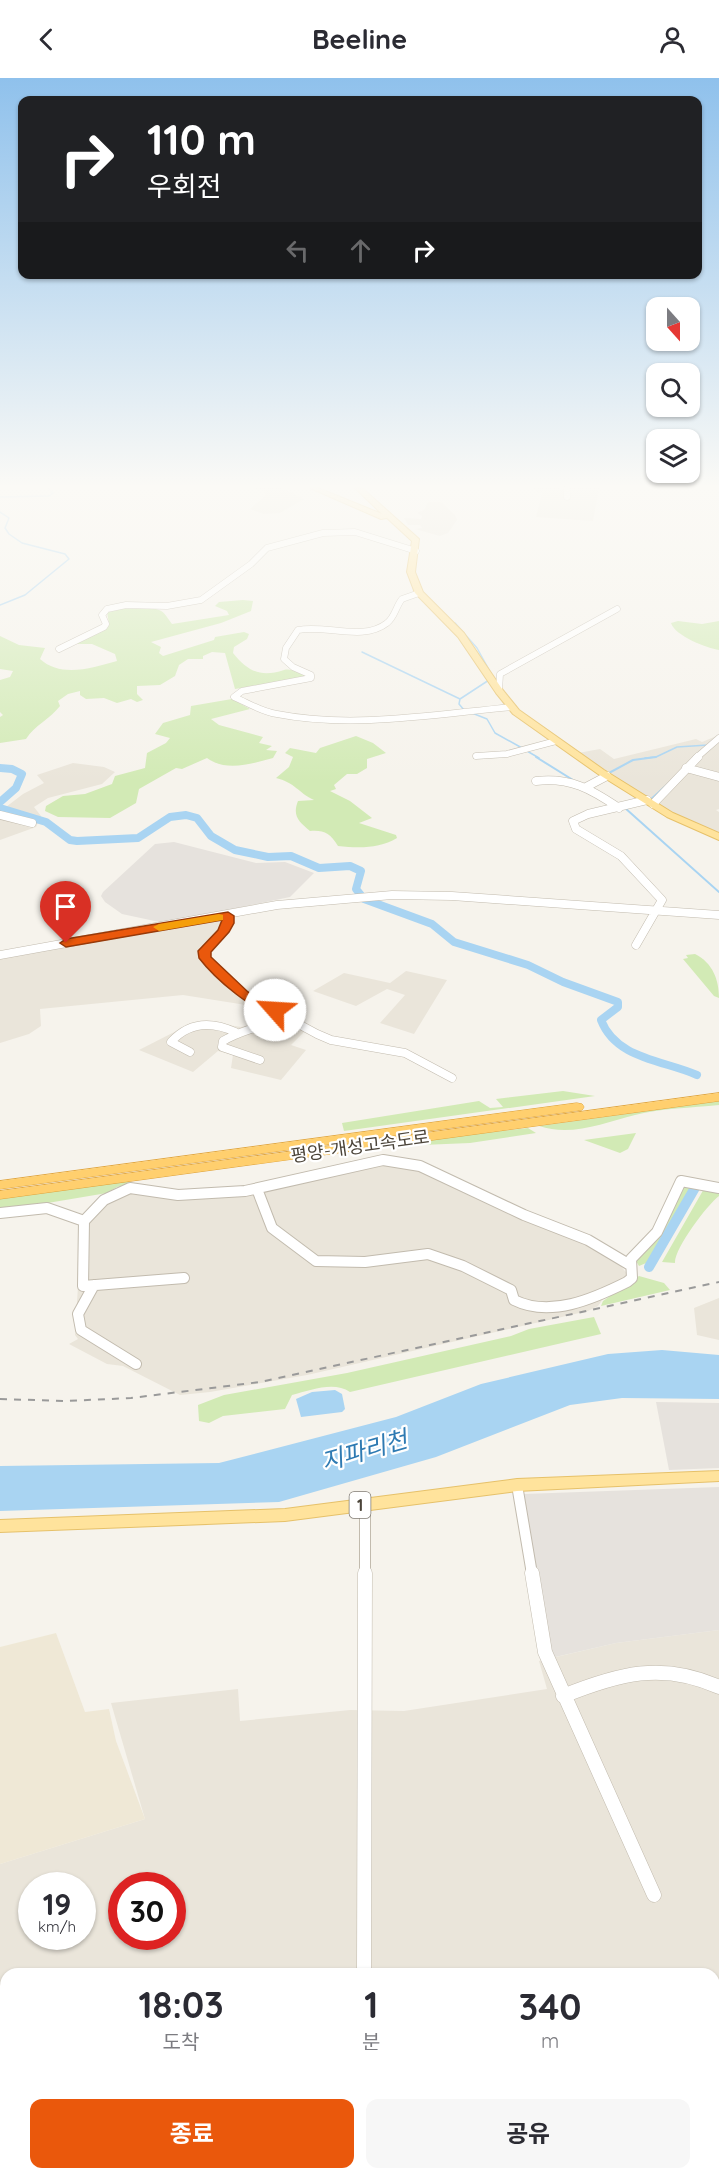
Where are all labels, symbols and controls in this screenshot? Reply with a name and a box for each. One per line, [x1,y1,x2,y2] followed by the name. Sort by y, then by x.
[312,22,407,56] text: Beeline
[30,23,63,56] icon: back
[656,23,689,56] icon: person
[147,113,256,166] text: 110 m
[48,120,126,198] icon: right
[147,169,222,203] text: 우회전
[281,234,314,267] icon: left
[344,234,377,267] icon: ahead
[407,234,440,267] icon: right
[646,297,700,351] north arrow
[646,297,700,483] map controls
[646,363,700,417] button: search
[646,429,700,483] button: layers
[40,881,91,943] pin
[49,890,82,923] icon: arrive
[243,978,307,1042] position arrow
[289,1125,431,1167] street label: 평양-개성고속도로
[317,1423,413,1477] water label: 지파리천
[350,1492,370,1518] road number: 1
[108,1872,186,1950] speed limit sign: 30
[43,1885,71,1923] text: 19
[38,1917,76,1936] text: km/h
[138,1982,223,2027] text: 18:03
[364,1982,378,2027] text: 1
[519,1984,581,2029] text: 340
[541,2028,559,2053] text: m
[163,2029,199,2054] text: 도착
[362,2029,380,2054] text: 분
[30,2099,354,2168] button: 종료
[366,2099,690,2168] button: 공유

